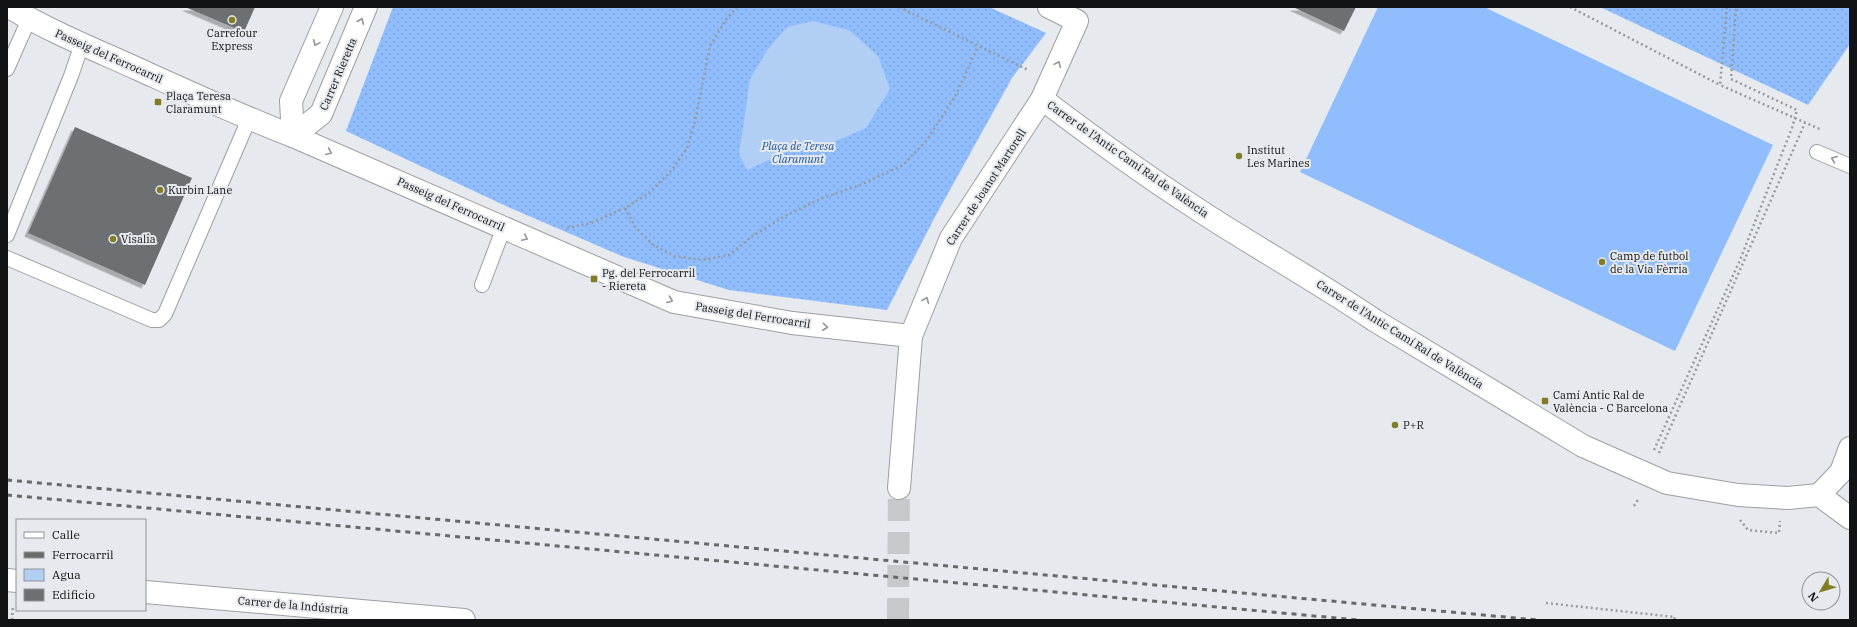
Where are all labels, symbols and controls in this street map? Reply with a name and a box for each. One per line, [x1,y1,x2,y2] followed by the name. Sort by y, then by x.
[227,15,237,25] marker: Carrefour Express
[356,17,364,24] one-way arrow
[53,26,165,86] street label: Passeig del Ferrocarril
[207,26,257,53] place label: Carrefour Express
[316,36,360,112] street label: Carrer Rieretta
[313,38,321,46] one-way arrow
[1053,60,1061,68] one-way arrow
[166,89,231,116] place label: Plaça Teresa Claramunt
[153,97,163,107] marker: Plaça Teresa Claramunt
[1044,98,1212,220] street label: Carrer de l'Antic Camí Ral de València
[943,126,1029,248] street label: Carrer de Joanot Martorell
[761,139,834,166] park label: Plaça de Teresa Claramunt
[1247,143,1310,170] place label: Institut Les Marines
[325,147,332,155] one-way arrow
[1234,151,1244,161] marker: Institut Les Marines
[1830,156,1838,164] one-way arrow
[395,174,507,234] street label: Passeig del Ferrocarril
[168,183,232,197] place label: Kurbin Lane
[155,185,165,195] marker: Kurbin Lane
[121,232,156,246] place label: Visalia
[521,233,528,241] one-way arrow
[108,234,118,244] marker: Visalia
[1610,249,1689,276] place label: Camp de futbol de la Via Fèrria
[1597,257,1607,267] marker: Camp de futbol de la Via Fèrria
[602,266,695,293] place label: Pg. del Ferrocarril - Riereta
[589,274,599,284] marker: Pg. del Ferrocarril - Riereta
[1314,277,1486,391] street label: Carrer de l'Antic Camí Ral de València
[666,295,673,303] one-way arrow
[921,296,929,304] one-way arrow
[694,299,812,331] street label: Passeig del Ferrocarril
[822,322,828,331] one-way arrow
[1553,388,1668,415] place label: Camí Antic Ral de València - C Barcelona
[1540,396,1550,406] marker: Camí Antic Ral de València - C Barcelona
[1403,418,1424,432] place label: P+R
[1390,420,1400,430] marker: P+R
[16,519,146,611] legend
[52,527,80,542] text: Calle
[52,547,114,562] text: Ferrocarril
[52,567,81,582] text: Agua
[1801,571,1841,611] north arrow
[52,587,95,602] text: Edificio
[1805,589,1821,605] text: N
[237,593,349,617] street label: Carrer de la Indústria

